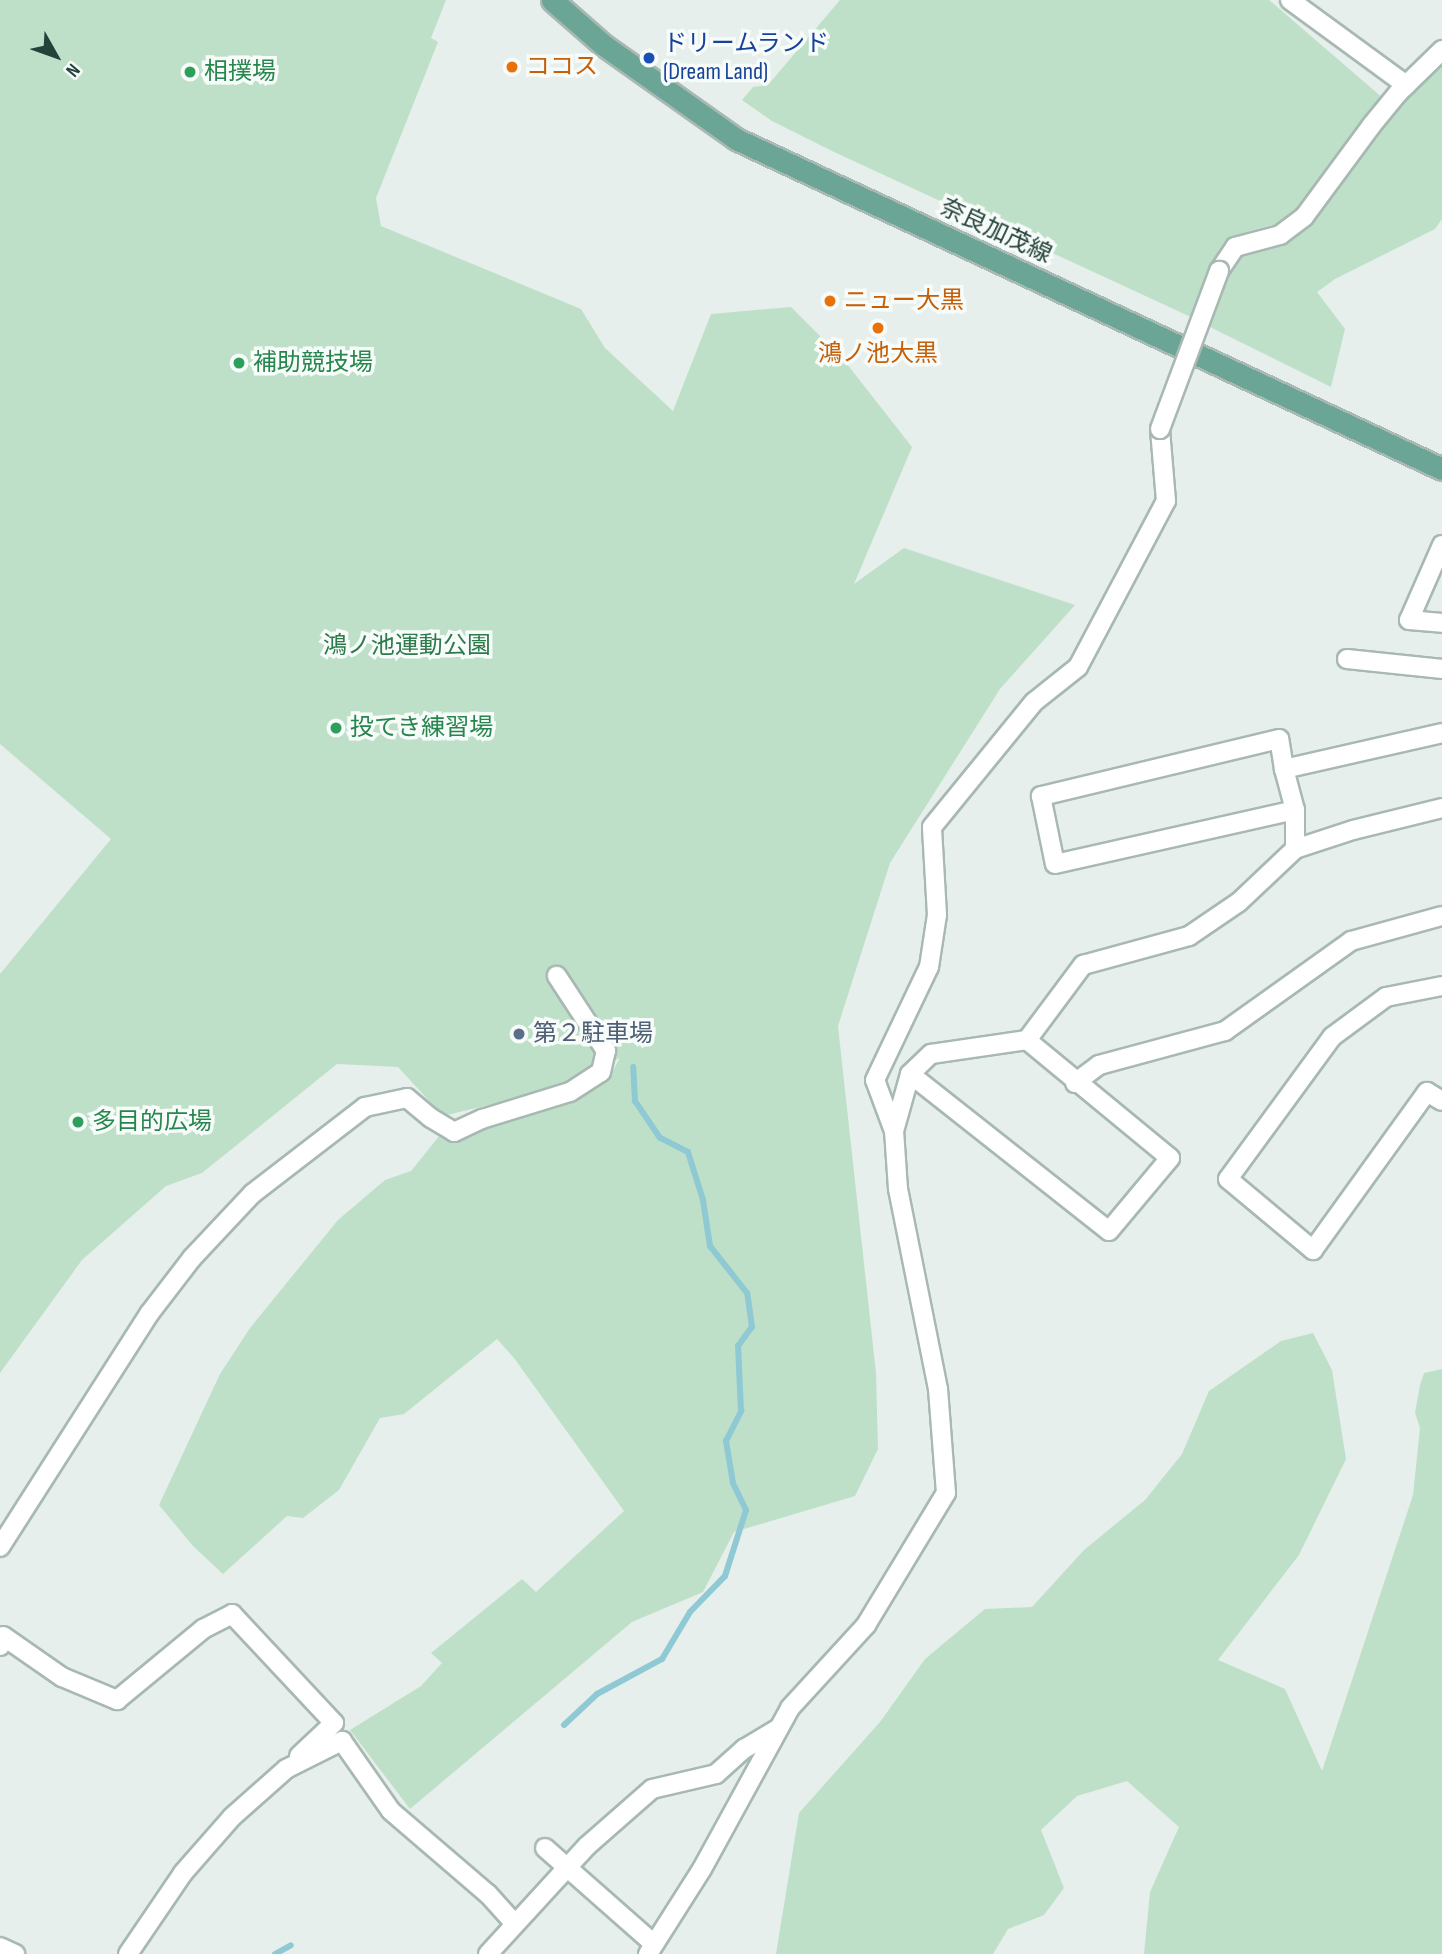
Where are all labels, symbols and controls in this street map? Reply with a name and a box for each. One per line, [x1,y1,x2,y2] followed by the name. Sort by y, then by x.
[21,21,91,91] north arrow
[663,30,831,86] place label: ドリームランド (Dream Land)
[641,50,657,66] marker: ドリームランド (Dream Land)
[526,53,598,81] place label: ココス
[204,58,276,86] place label: 相撲場
[60,59,85,81] text: N
[504,59,520,75] marker: ココス
[182,64,198,80] marker: 相撲場
[936,193,1056,269] street label: 奈良加茂線
[844,287,964,315] place label: ニュー大黒
[822,293,838,309] marker: ニュー大黒
[870,320,886,336] marker: 鴻ノ池大黒
[818,340,938,368] place label: 鴻ノ池大黒
[253,349,373,377] place label: 補助競技場
[231,355,247,371] marker: 補助競技場
[323,632,491,660] park label: 鴻ノ池運動公園
[350,714,494,742] place label: 投てき練習場
[328,720,344,736] marker: 投てき練習場
[533,1020,653,1048] place label: 第２駐車場
[511,1026,527,1042] marker: 第２駐車場
[92,1108,212,1136] place label: 多目的広場
[70,1114,86,1130] marker: 多目的広場

